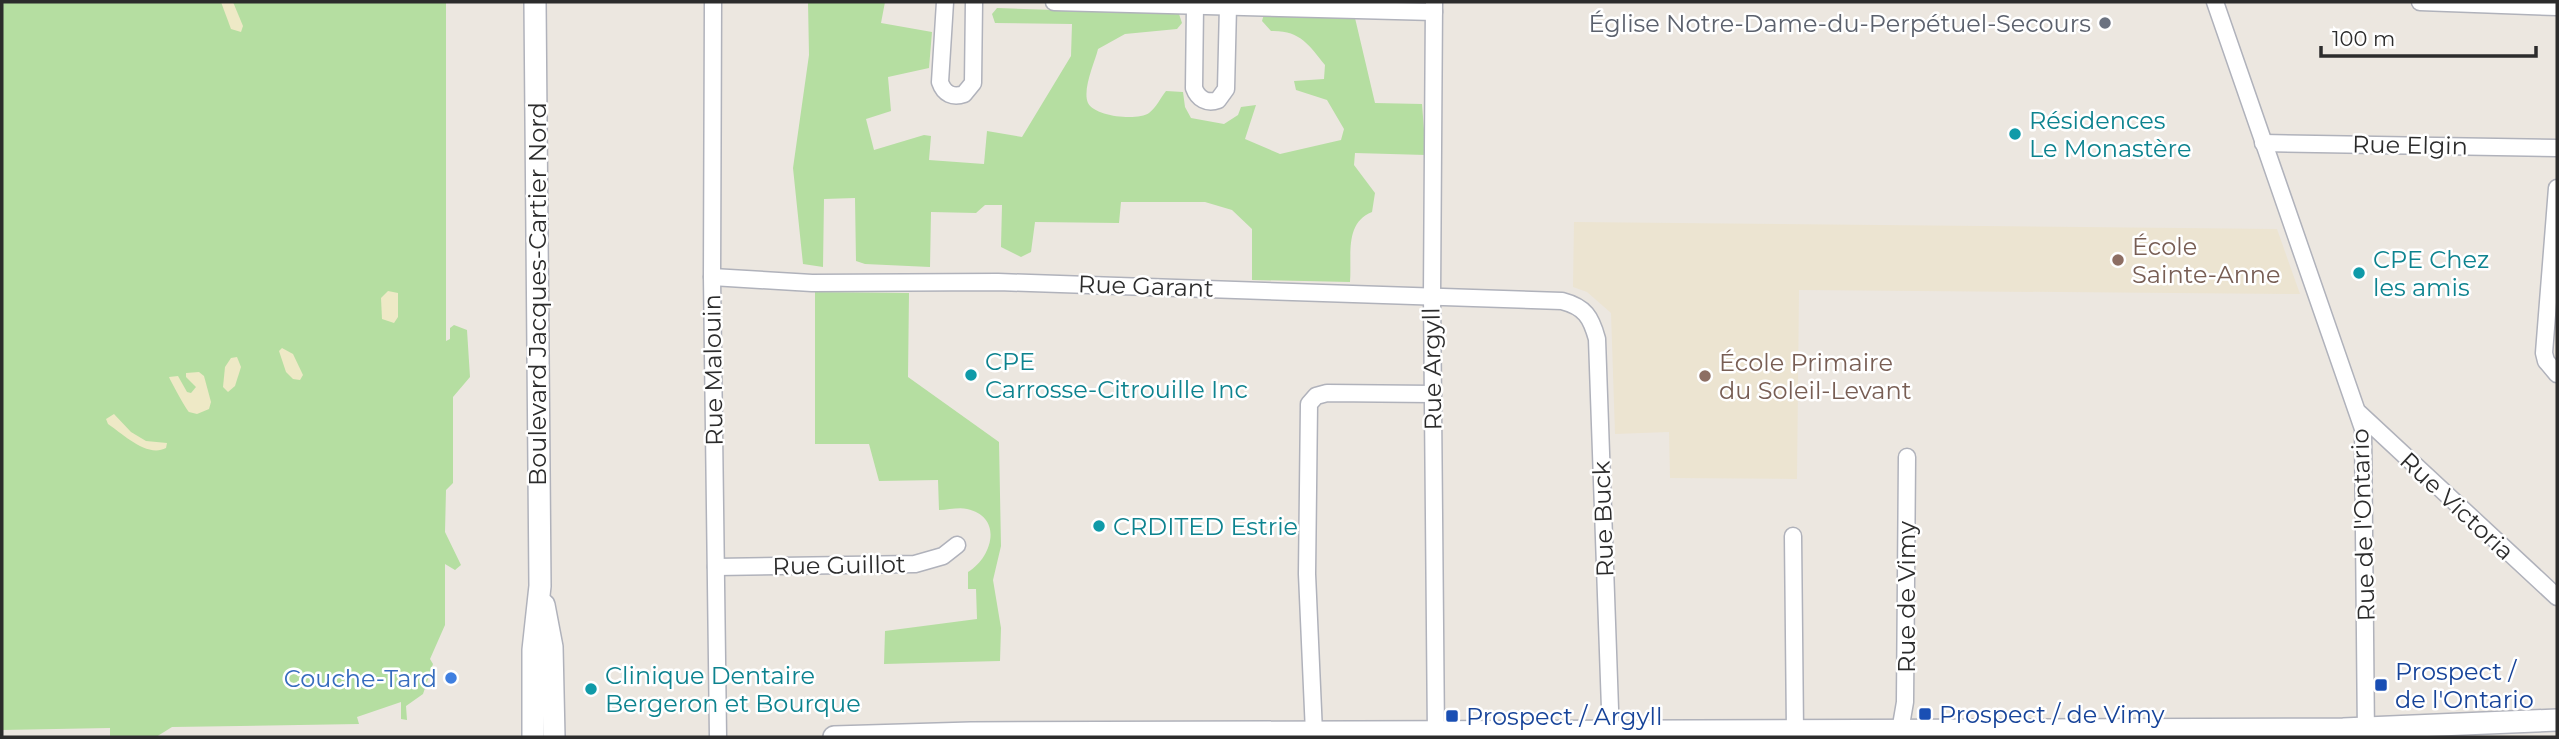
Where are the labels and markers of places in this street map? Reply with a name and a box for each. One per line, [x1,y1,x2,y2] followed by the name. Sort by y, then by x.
[1588,9,2091,38] place label: Église Notre-Dame-du-Perpétuel-Secours
[2097,15,2113,31] marker: Église Notre-Dame-du-Perpétuel-Secours
[2029,106,2191,163] place label: Résidences Le Monastère
[2007,126,2023,142] marker: Résidences Le Monastère
[2132,232,2281,289] place label: École Sainte-Anne
[2373,245,2489,302] place label: CPE Chez les amis
[2110,252,2126,268] marker: École Sainte-Anne
[2351,265,2367,281] marker: CPE Chez les amis
[985,347,1248,404] place label: CPE Carrosse-Citrouille Inc
[1719,348,1912,405] place label: École Primaire du Soleil-Levant
[963,367,979,383] marker: CPE Carrosse-Citrouille Inc
[1697,368,1713,384] marker: École Primaire du Soleil-Levant
[1113,512,1298,541] place label: CRDITED Estrie
[1091,518,1107,534] marker: CRDITED Estrie
[2395,657,2534,714] place label: Prospect / de l'Ontario
[605,661,861,718] place label: Clinique Dentaire Bergeron et Bourque
[284,664,437,693] place label: Couche-Tard
[443,670,459,686] marker: Couche-Tard
[2373,677,2389,693] marker: Prospect / de l'Ontario
[583,681,599,697] marker: Clinique Dentaire Bergeron et Bourque
[1939,700,2164,729] place label: Prospect / de Vimy
[1466,702,1662,731] place label: Prospect / Argyll
[1917,706,1933,722] marker: Prospect / de Vimy
[1444,708,1460,724] marker: Prospect / Argyll

